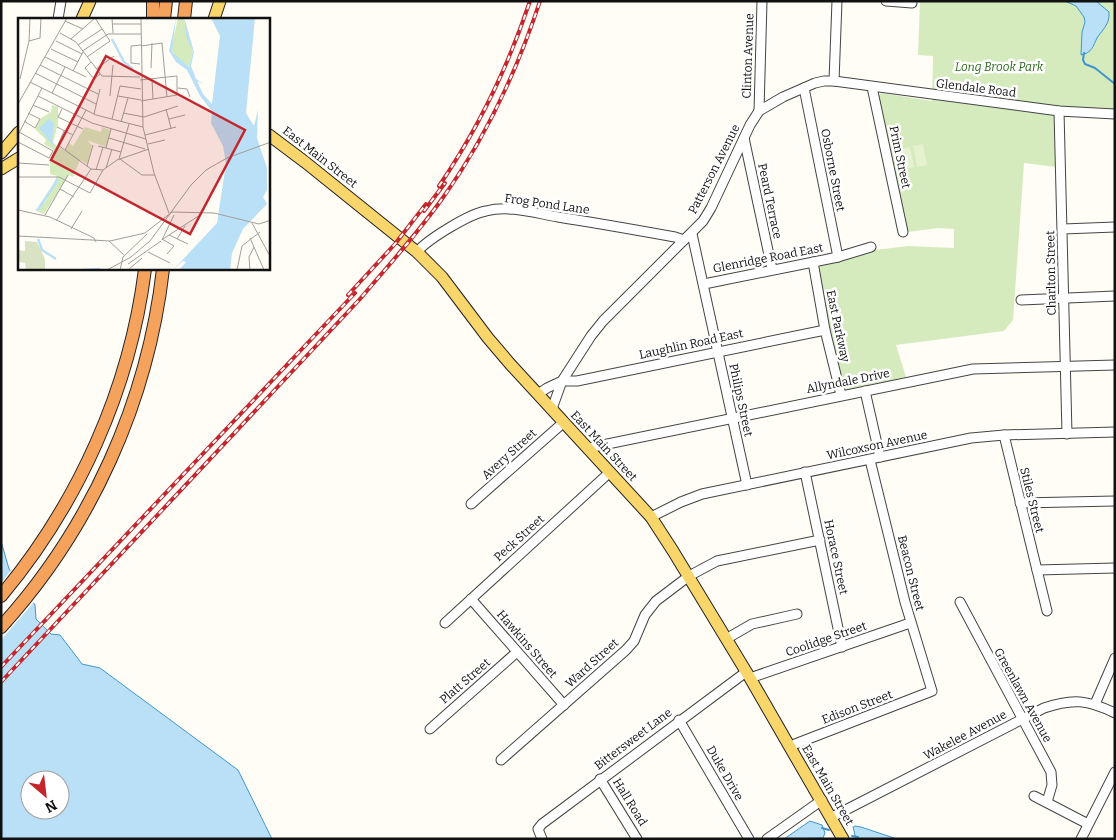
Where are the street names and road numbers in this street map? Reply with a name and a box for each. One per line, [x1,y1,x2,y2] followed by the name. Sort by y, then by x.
[740,13,756,99] street label: Clinton Avenue
[935,76,1017,100] street label: Glendale Road
[685,122,743,216] street label: Patterson Avenue
[280,124,361,191] street label: East Main Street
[887,124,914,190] street label: Prim Street
[818,127,848,213] street label: Osborne Street
[755,162,785,240] street label: Peard Terrace
[504,191,590,217] street label: Frog Pond Lane
[1043,230,1059,316] street label: Charlton Street
[712,240,825,276] street label: Glenridge Road East
[824,289,853,364] street label: East Parkway
[638,326,745,362] street label: Laughlin Road East
[726,362,756,438] street label: Philips Street
[805,366,891,396] street label: Allyndale Drive
[568,408,641,484] street label: East Main Street
[479,425,540,482] street label: Avery Street
[826,428,928,462] street label: Wilcoxson Avenue
[1017,466,1047,535] street label: Stiles Street
[491,511,547,564] street label: Peck Street
[821,518,851,597] street label: Horace Street
[895,534,927,613] street label: Beacon Street
[494,607,561,681] street label: Hawkins Street
[784,618,869,659] street label: Coolidge Street
[563,635,622,690] street label: Ward Street
[991,645,1055,745] street label: Greenlawn Avenue
[437,655,493,707] street label: Platt Street
[820,687,895,727] street label: Edison Street
[592,705,674,773] street label: Bittersweet Lane
[921,707,1009,763] street label: Wakelee Avenue
[799,742,857,828] street label: East Main Street
[704,743,746,803] street label: Duke Drive
[610,776,650,828] street label: Hall Road

